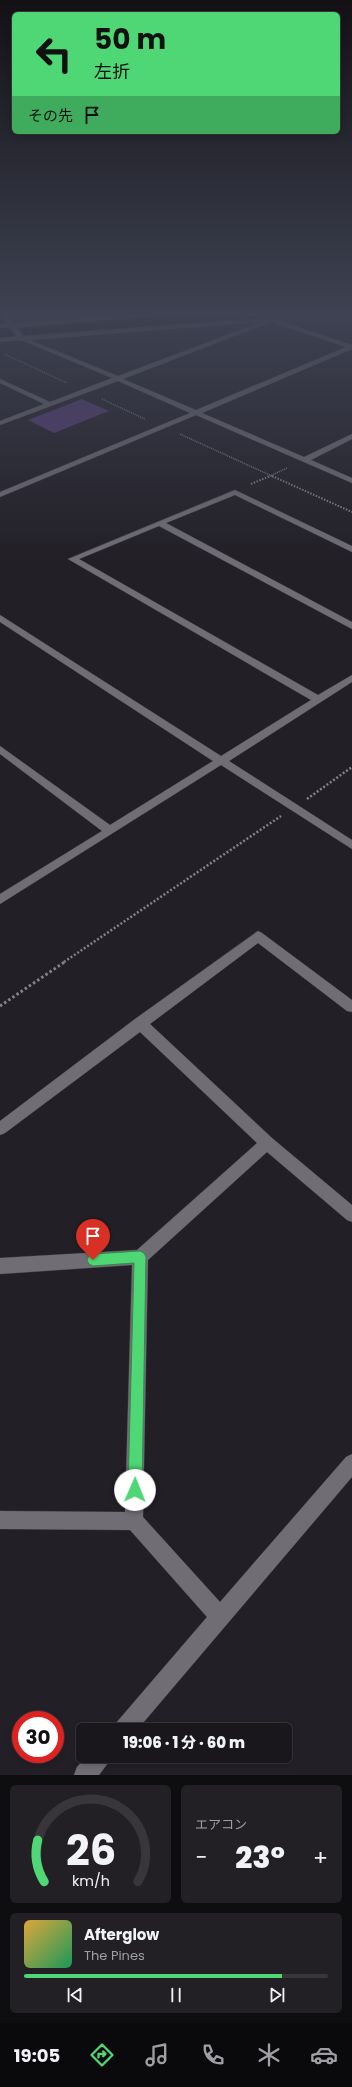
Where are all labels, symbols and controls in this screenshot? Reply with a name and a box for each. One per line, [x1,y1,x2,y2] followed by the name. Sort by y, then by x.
[94,20,166,59] text: 50 m
[28,28,80,80] icon: left
[94,59,130,84] text: 左折
[81,104,103,126] icon: arrive
[28,105,73,126] text: その先
[76,1219,110,1260] pin
[82,1225,104,1247] icon: arrive
[114,1469,156,1511] position arrow
[12,1711,64,1763] speed limit sign: 30
[123,1732,245,1753] text: 19:06 · 1 分 · 60 m
[195,1815,247,1834] text: エアコン
[65,1821,116,1880] text: 26
[235,1836,285,1879] text: 23°
[195,1842,207,1873] text: −
[313,1842,328,1873] text: +
[71,1871,110,1891] text: km/h
[84,1924,159,1945] text: Afterglow
[84,1946,145,1965] text: The Pines
[64,1984,86,2006] icon: previous
[165,1984,187,2006] icon: pause
[266,1984,288,2006] icon: next
[88,2041,116,2069] icon: directions
[143,2041,171,2069] icon: music
[199,2041,227,2069] icon: phone
[255,2041,283,2069] icon: climate
[310,2041,338,2069] icon: car
[14,2043,60,2068] text: 19:05

